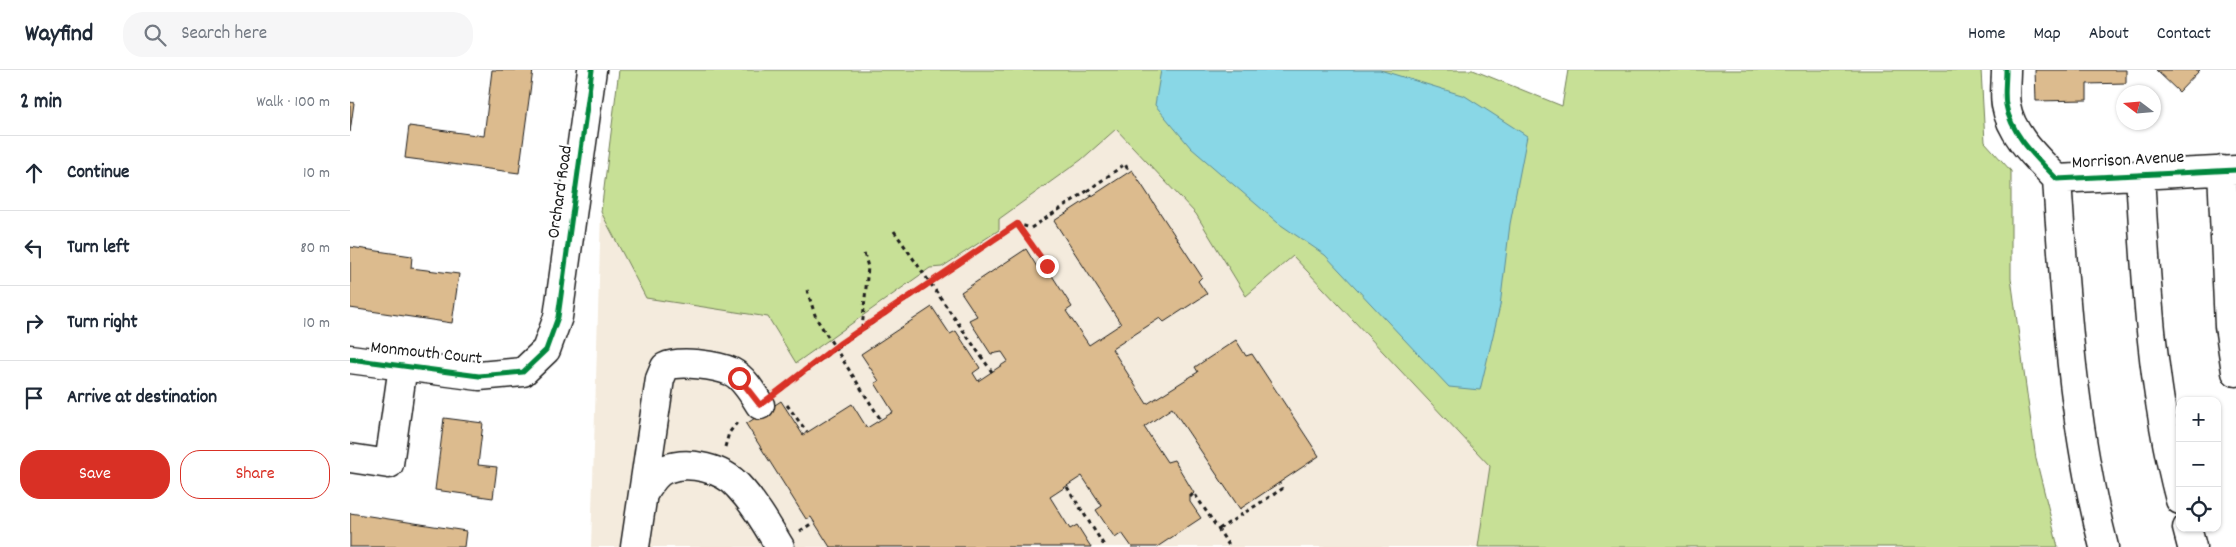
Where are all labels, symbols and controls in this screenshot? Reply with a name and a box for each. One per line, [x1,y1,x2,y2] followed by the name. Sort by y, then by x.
[123,12,473,57] search box
[25,18,93,52] text: Wayfind
[141,21,169,49] icon: search
[181,21,267,48] text: Search here
[1968,22,2005,47] text: Home
[2033,22,2061,47] text: Map
[2089,22,2129,47] text: About
[2157,22,2211,47] text: Contact
[2116,85,2161,130] north arrow
[20,88,62,118] text: 2 min
[256,91,330,114] text: Walk · 100 m
[542,144,580,240] street label: Orchard Road
[2071,146,2185,176] street label: Morrison Avenue
[20,159,48,187] icon: ahead
[67,160,129,187] text: Continue
[303,162,330,185] text: 10 m
[20,234,48,262] icon: left
[67,235,130,262] text: Turn left
[300,237,330,260] text: 80 m
[1036,255,1059,278] route end
[20,309,48,337] icon: right
[67,310,138,337] text: Turn right
[303,312,330,335] text: 10 m
[369,336,483,372] street label: Monmouth Court
[728,367,751,390] route start
[20,384,48,412] icon: arrive
[67,385,217,412] text: Arrive at destination
[2176,397,2221,532] map controls
[2176,397,2221,442] button: +
[2176,442,2221,487] button: −
[20,450,170,499] button: Save
[180,450,330,499] button: Share
[2176,487,2221,532] button: locate

